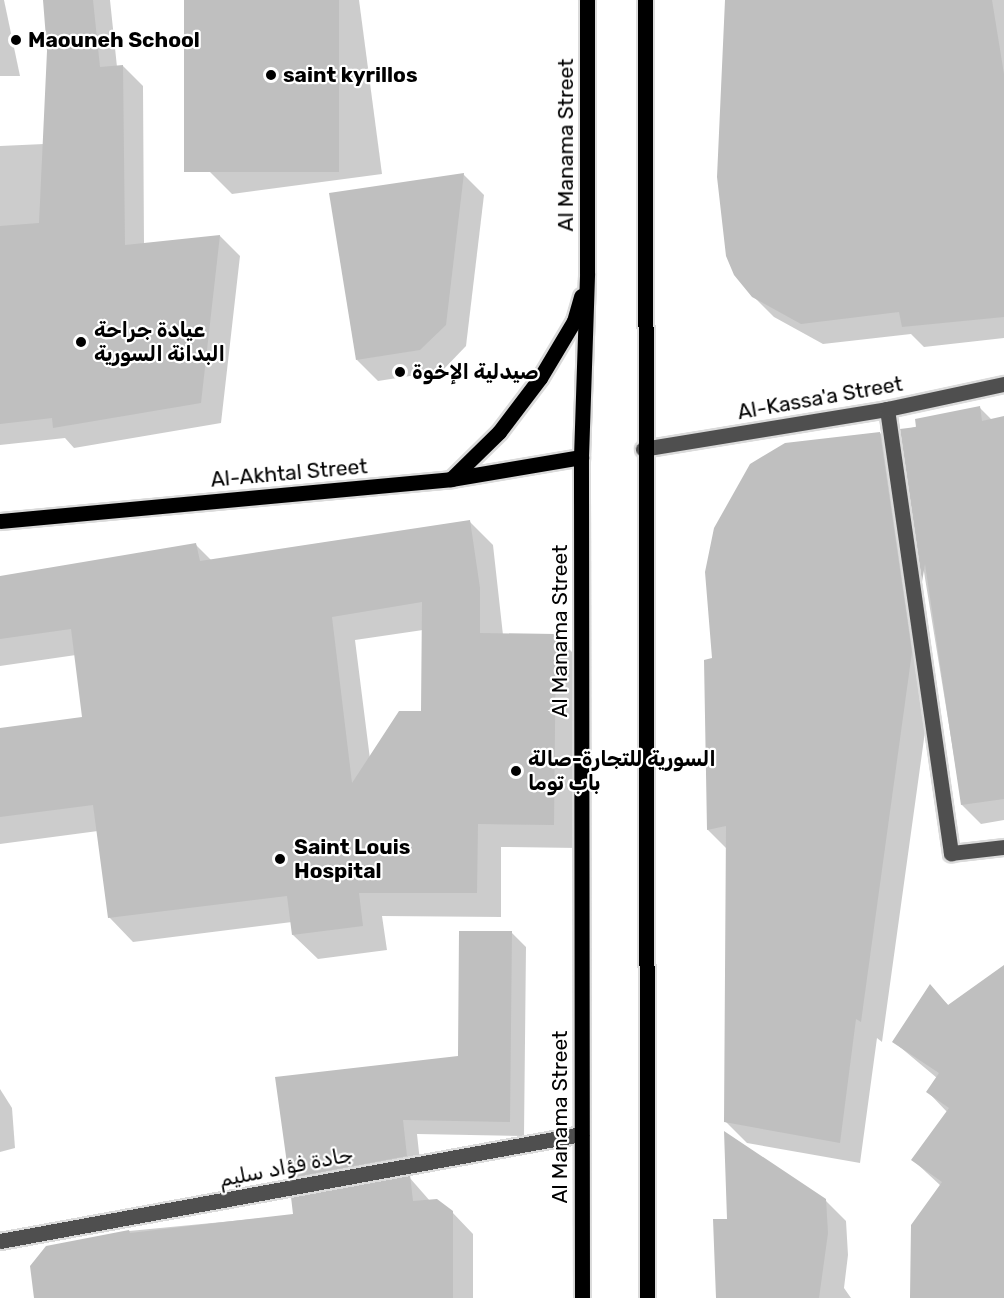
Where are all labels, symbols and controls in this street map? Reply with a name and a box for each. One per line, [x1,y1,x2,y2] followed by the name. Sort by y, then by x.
[28,27,200,53] place label: Maouneh School
[9,33,23,47] marker: Maouneh School
[553,58,579,232] street label: Al Manama Street
[283,62,417,88] place label: saint kyrillos
[264,68,278,82] marker: saint kyrillos
[94,317,225,367] place label: عيادة جراحة البدانة السورية
[72,333,90,351] marker: عيادة جراحة البدانة السورية
[412,359,538,385] place label: صيدلية الإخوة
[393,365,407,379] marker: صيدلية الإخوة
[735,371,905,425] street label: Al-Kassa'a Street
[210,454,368,492] street label: Al-Akhtal Street
[547,544,573,718] street label: Al Manama Street
[528,746,716,796] place label: السورية للتجارة-صالة باب توما
[509,764,523,778] marker: السورية للتجارة-صالة باب توما
[294,834,410,884] place label: Saint Louis Hospital
[271,850,289,868] marker: Saint Louis Hospital
[547,1030,573,1204] street label: Al Manama Street
[217,1142,355,1192] street label: جادة فؤاد سليم

